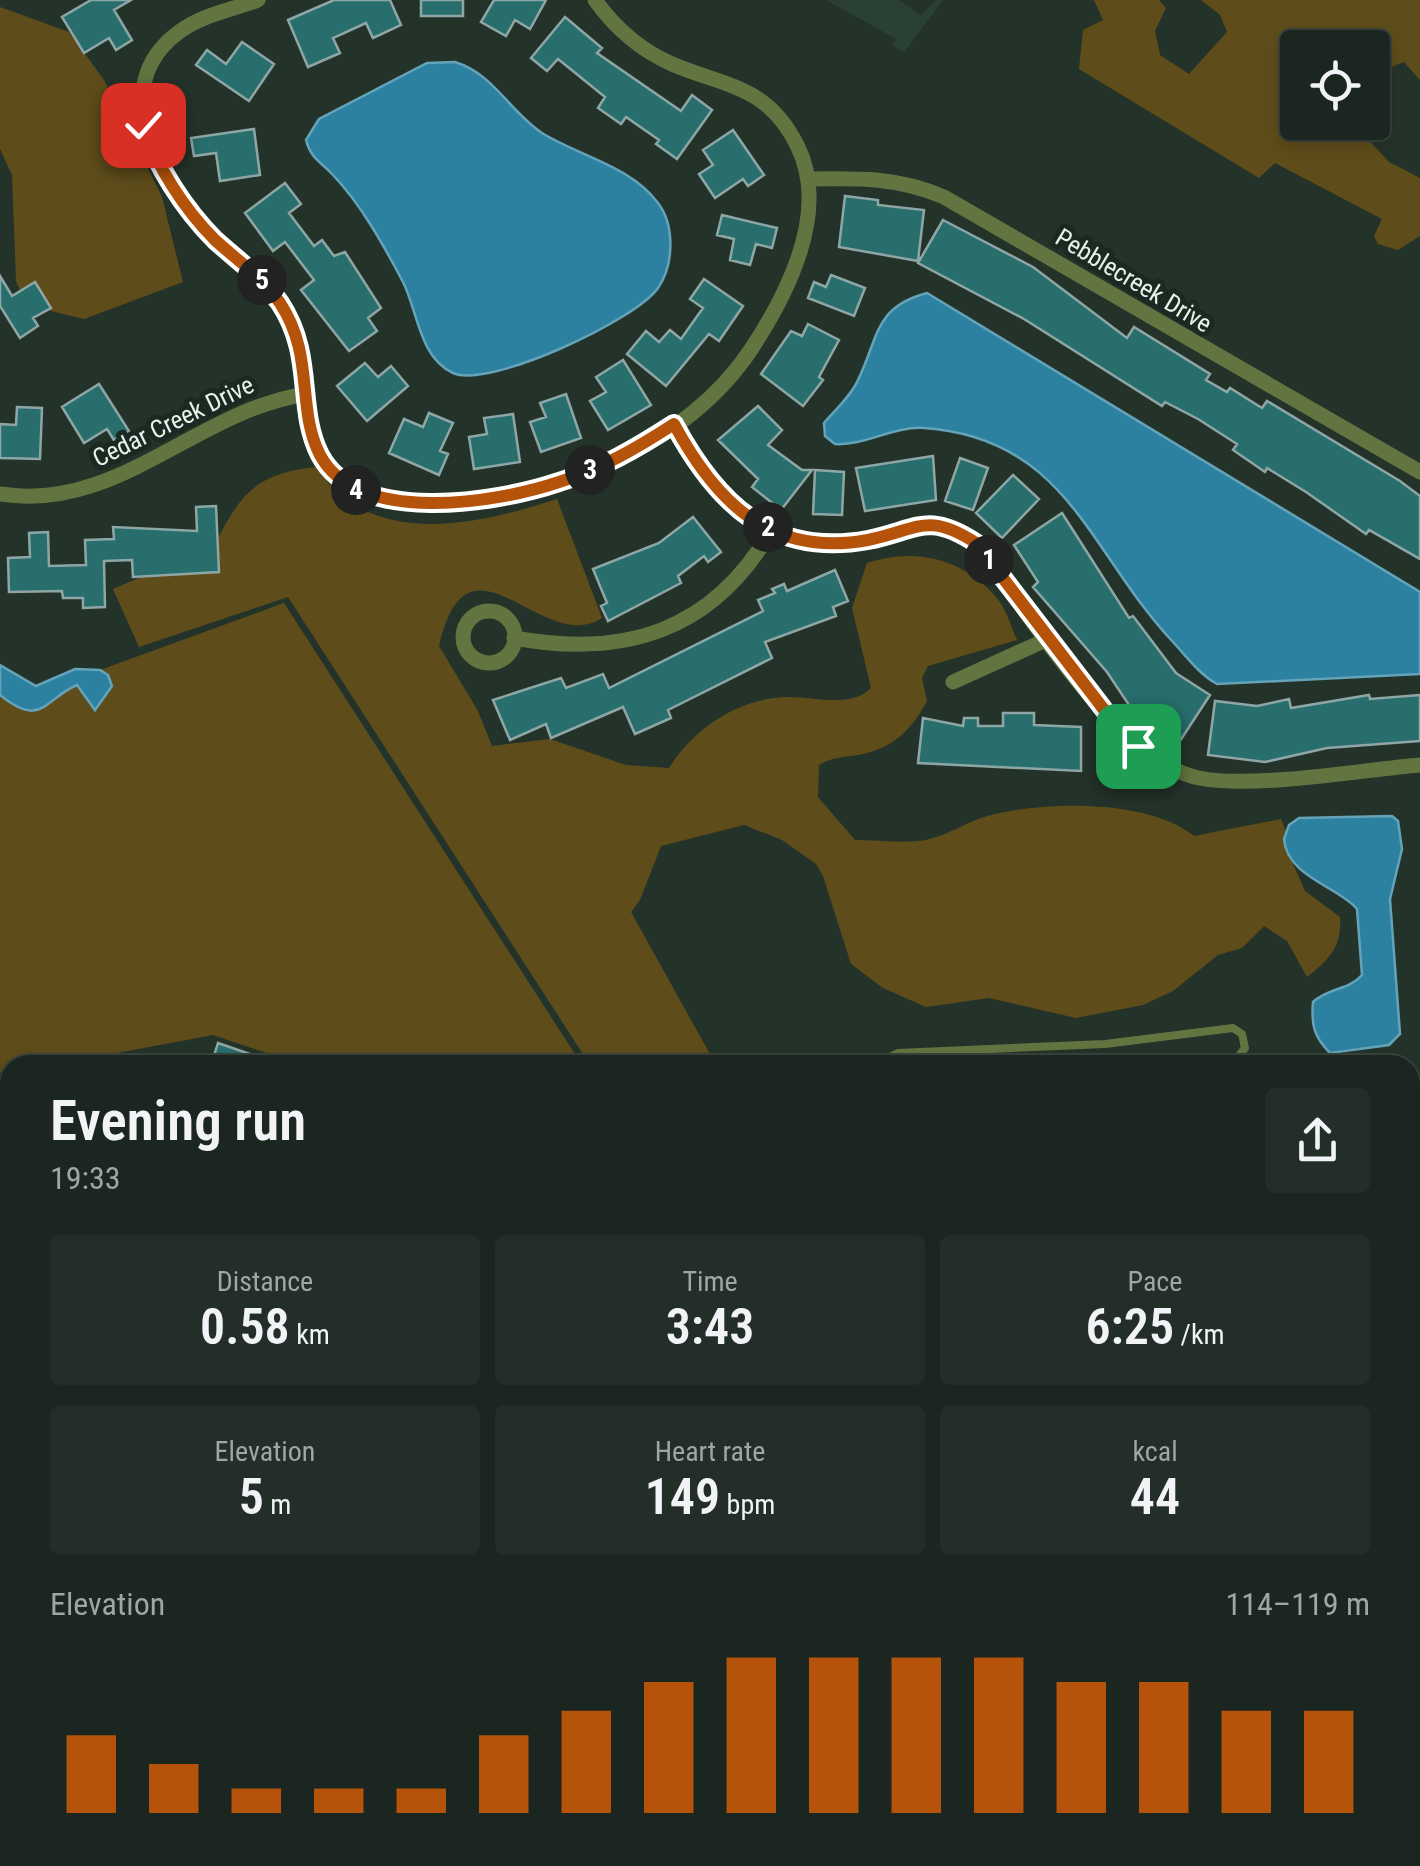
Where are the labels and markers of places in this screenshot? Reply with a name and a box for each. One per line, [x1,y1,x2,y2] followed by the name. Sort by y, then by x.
[101,83,186,168] pin
[237,255,287,305] pin: 5
[565,445,615,495] pin: 3
[331,465,381,515] pin: 4
[743,502,793,552] pin: 2
[964,535,1014,585] pin: 1
[1096,704,1181,789] pin

